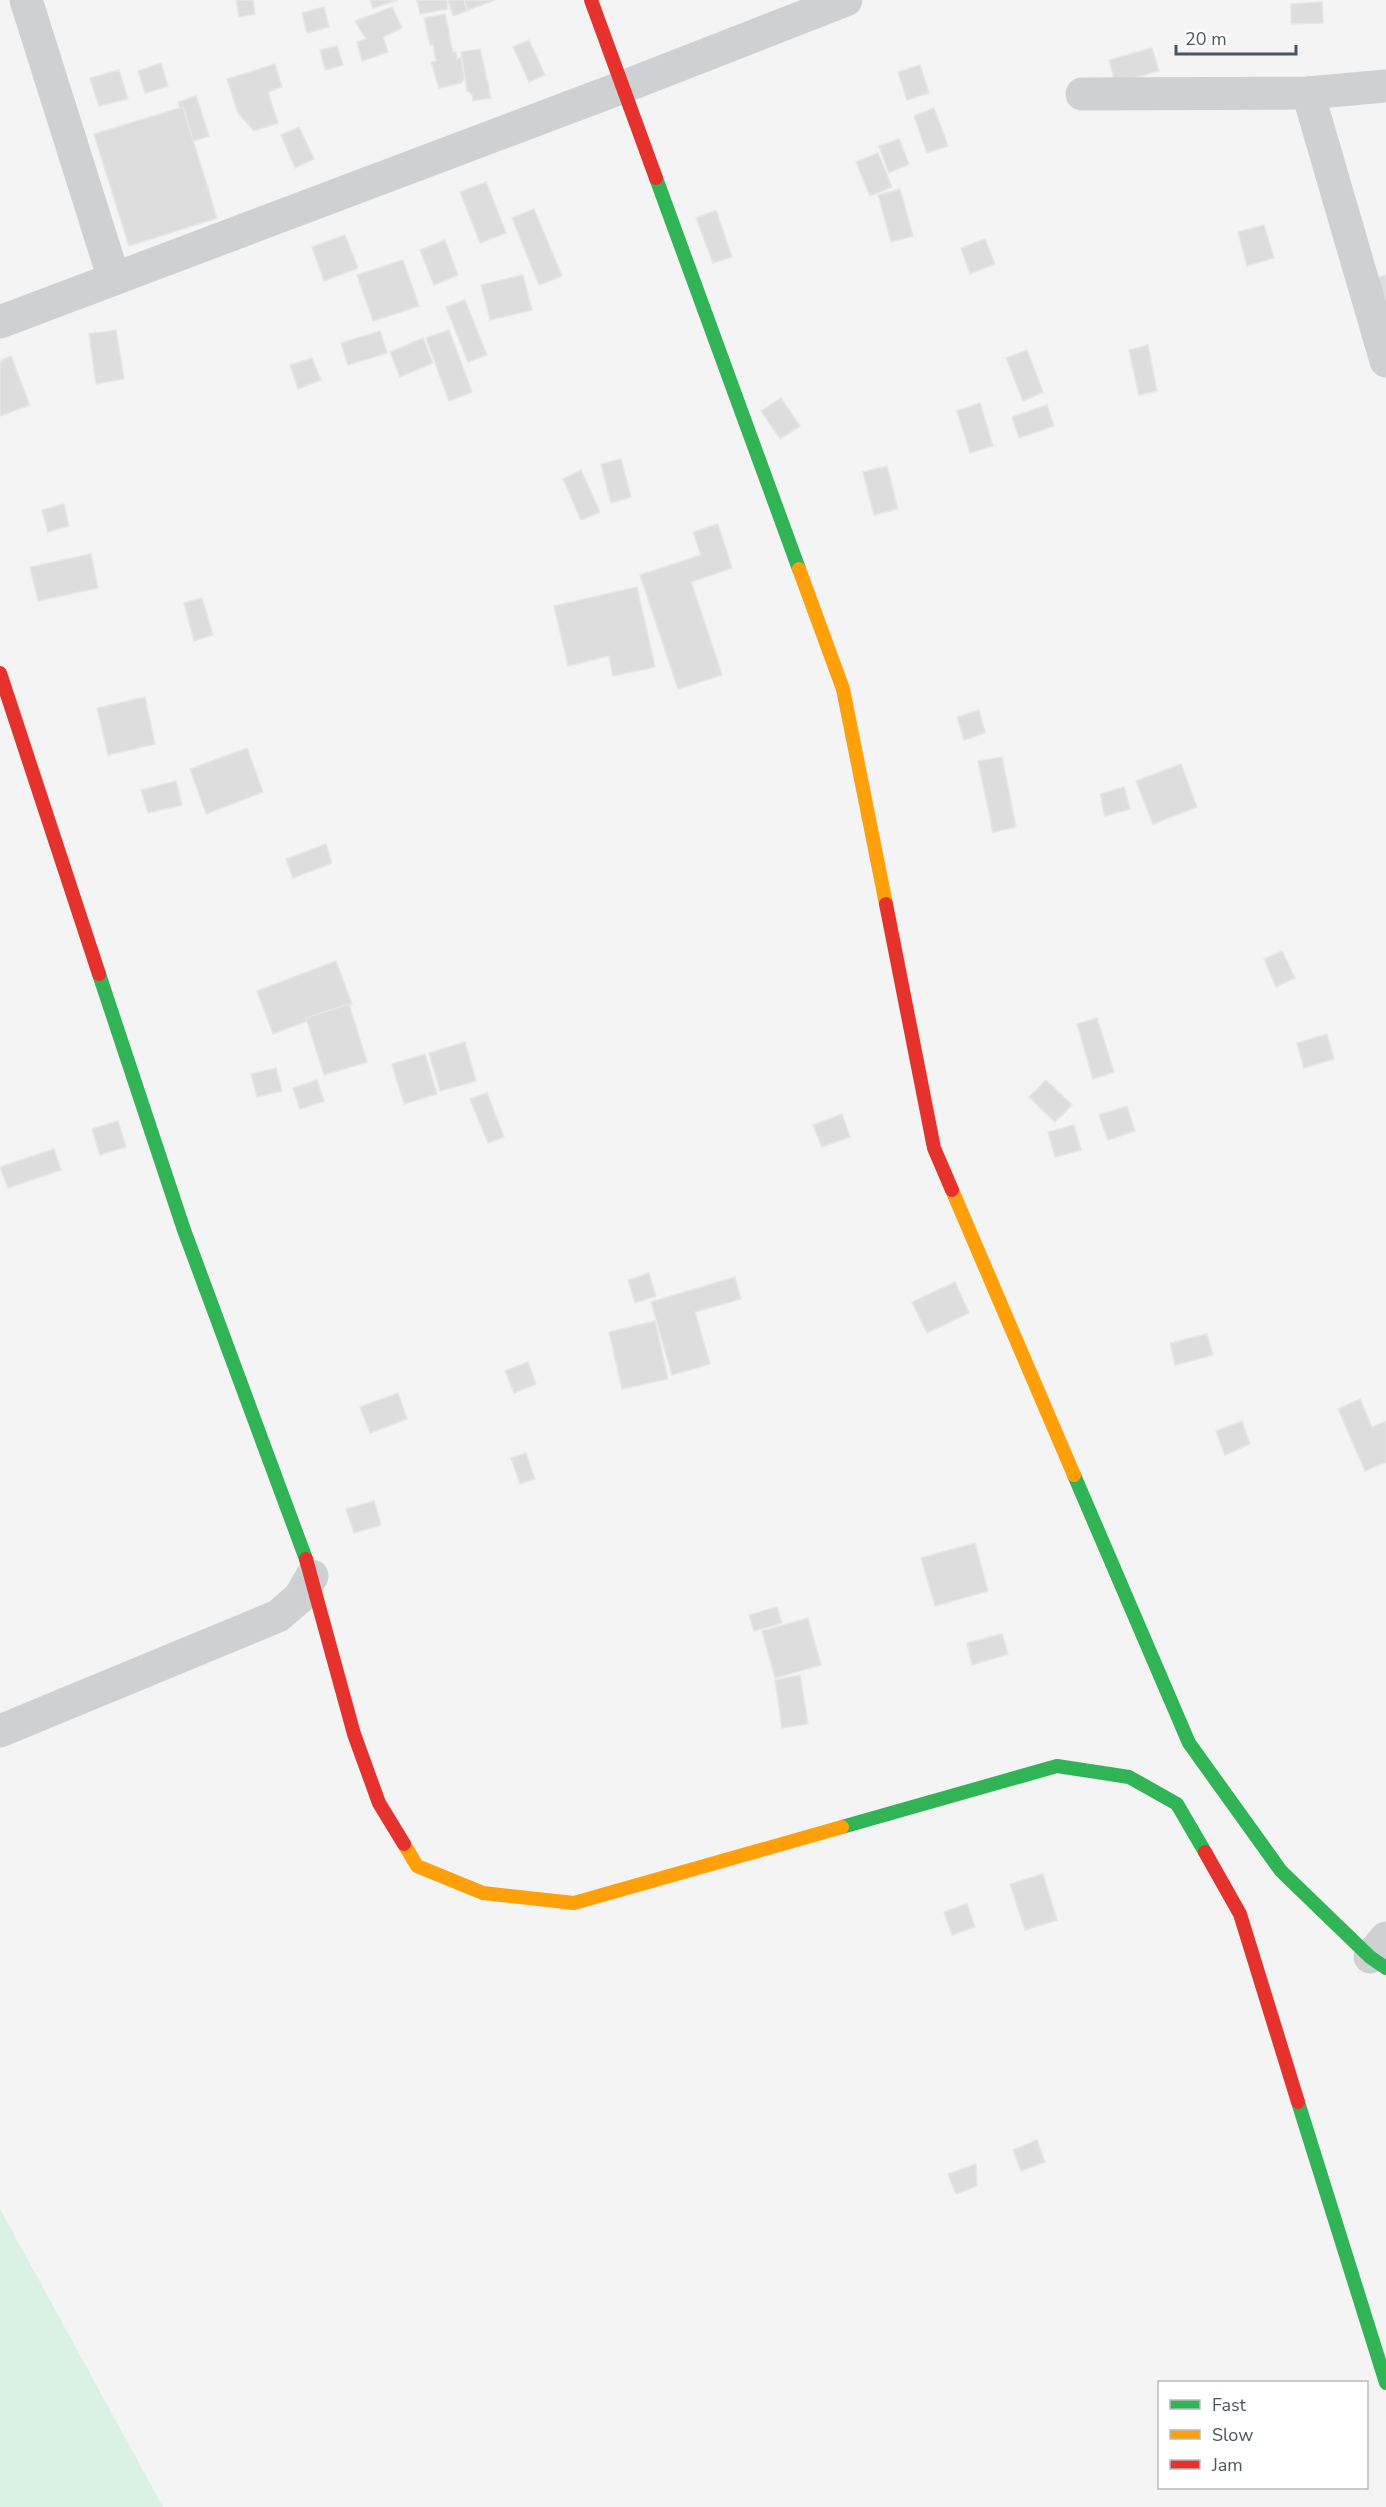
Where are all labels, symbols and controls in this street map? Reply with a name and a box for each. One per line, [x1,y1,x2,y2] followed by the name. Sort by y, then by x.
[1176,18,1296,56] scale bar
[1185,27,1227,51] text: 20 m
[1158,2381,1368,2489] legend
[1212,2393,1247,2417] text: Fast
[1212,2423,1253,2447] text: Slow
[1211,2453,1243,2477] text: Jam

